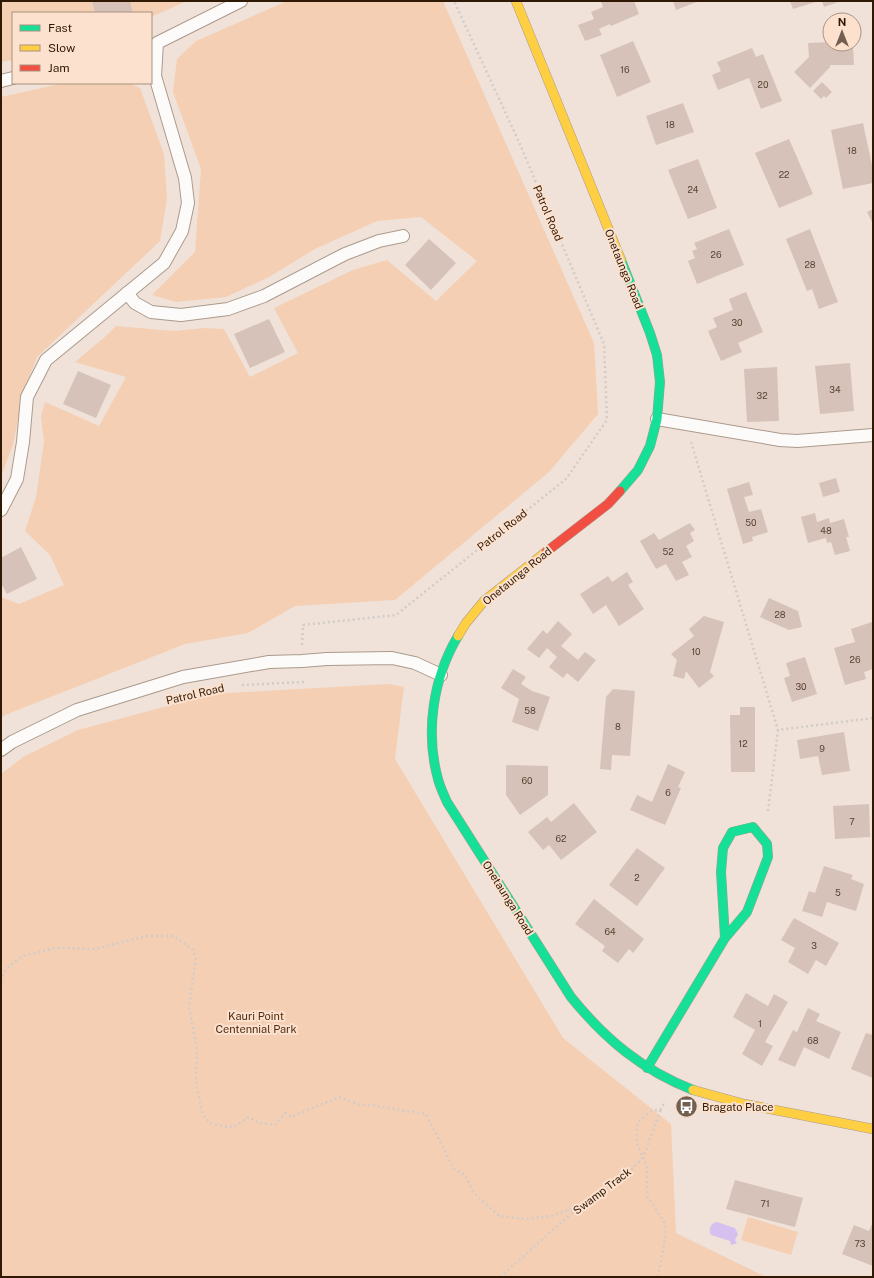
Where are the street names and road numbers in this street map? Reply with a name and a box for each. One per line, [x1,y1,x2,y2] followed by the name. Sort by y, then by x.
[531,183,565,243] street label: Patrol Road
[603,227,645,311] street label: Onetaunga Road
[475,507,529,553] street label: Patrol Road
[480,545,554,607] street label: Onetaunga Road
[165,681,225,707] street label: Patrol Road
[480,859,536,937] street label: Onetaunga Road
[571,1165,633,1217] street label: Swamp Track

